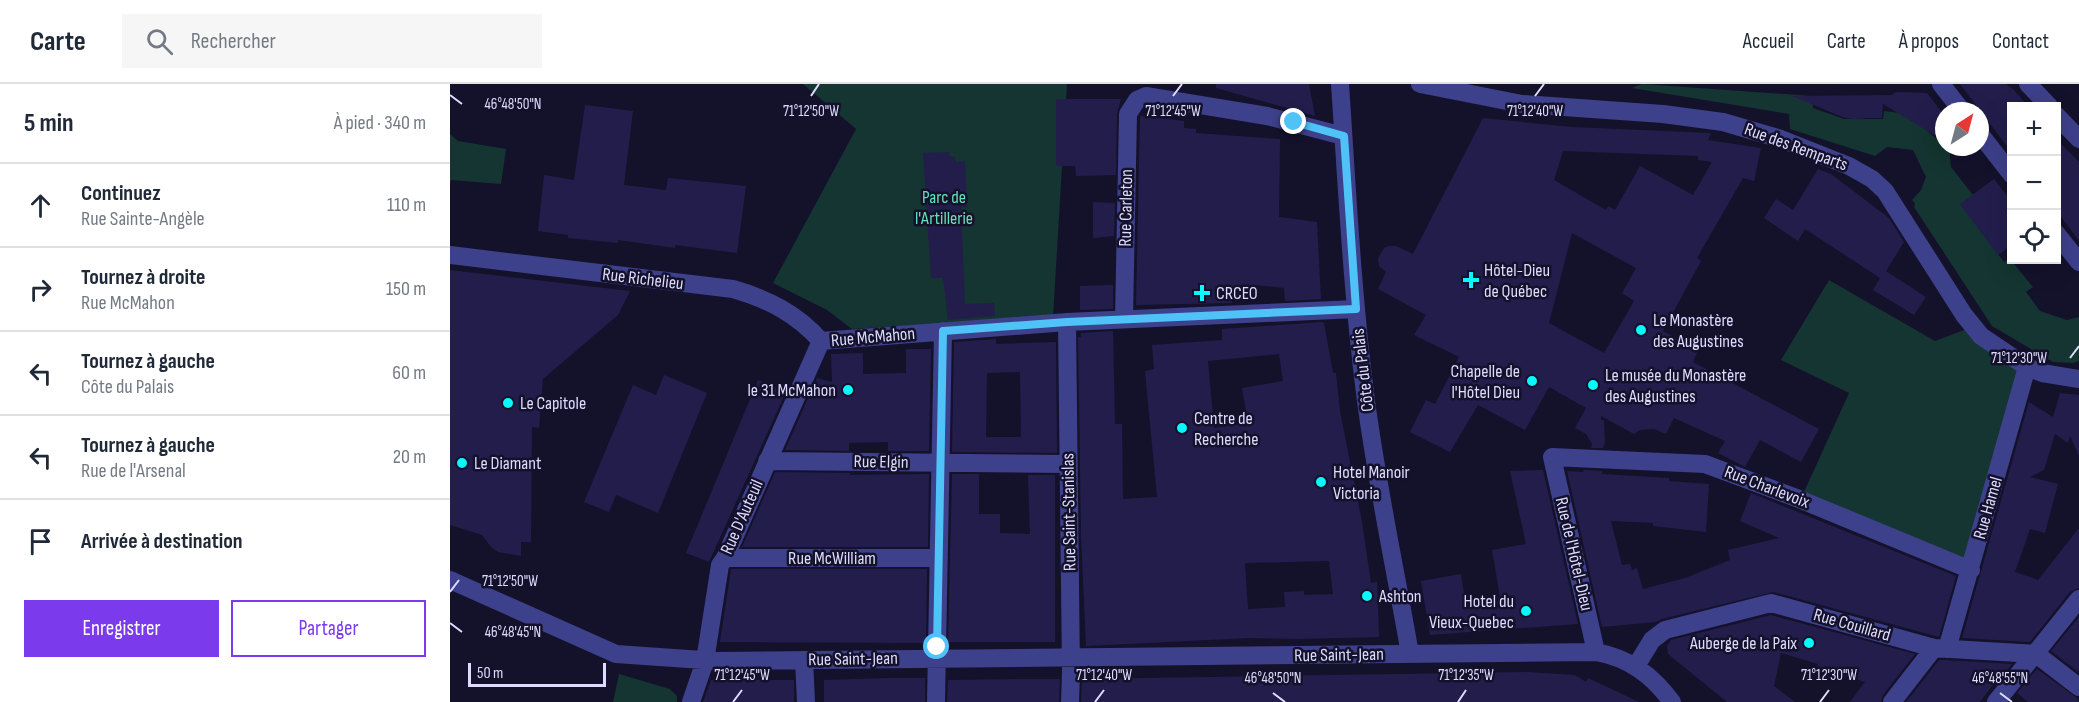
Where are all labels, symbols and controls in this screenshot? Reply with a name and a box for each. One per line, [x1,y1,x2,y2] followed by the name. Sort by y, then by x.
[122,14,542,68] search box
[30,25,86,58] text: Carte
[143,25,176,58] icon: search
[191,28,276,55] text: Rechercher
[1743,29,1794,54] text: Accueil
[1827,29,1866,54] text: Carte
[1899,29,1959,54] text: À propos
[1992,29,2049,54] text: Contact
[485,95,541,114] text: 46°48'50"N
[783,102,839,121] text: 71°12'50"W
[1145,102,1201,121] text: 71°12'45"W
[1507,102,1563,121] text: 71°12'40"W
[1935,102,1989,156] north arrow
[2007,102,2061,264] map controls
[2007,102,2061,156] button: +
[24,108,74,139] text: 5 min
[1280,108,1306,134] route end
[334,111,426,135] text: À pied · 340 m
[1741,119,1851,175] street label: Rue des Remparts
[2007,156,2061,210] button: −
[1115,169,1137,247] street label: Rue Carleton
[81,180,161,207] text: Continuez
[915,187,973,229] park label: Parc de l'Artillerie
[24,189,57,222] icon: ahead
[387,193,426,217] text: 110 m
[81,207,205,231] text: Rue Sainte-Angèle
[2007,210,2061,264] button: locate
[1484,260,1550,302] place label: Hôtel-Dieu de Québec
[81,264,206,291] text: Tournez à droite
[601,264,685,294] street label: Rue Richelieu
[1462,271,1480,289] marker: Hôtel-Dieu de Québec
[24,273,57,306] icon: right
[386,277,426,301] text: 150 m
[1216,283,1258,304] place label: CRCEO
[1193,284,1211,302] marker: CRCEO
[81,291,175,315] text: Rue McMahon
[1653,310,1744,352] place label: Le Monastère des Augustines
[830,323,916,351] street label: Rue McMahon
[1634,323,1648,337] marker: Le Monastère des Augustines
[1347,327,1379,413] street label: Côte du Palais
[81,348,215,375] text: Tournez à gauche
[1991,349,2047,368] text: 71°12'30"W
[24,357,57,390] icon: left
[392,361,426,385] text: 60 m
[1450,361,1520,403] place label: Chapelle de l'Hôtel Dieu
[1605,365,1746,407] place label: Le musée du Monastère des Augustines
[1525,374,1539,388] marker: Chapelle de l'Hôtel Dieu
[81,375,174,399] text: Côte du Palais
[1586,378,1600,392] marker: Le musée du Monastère des Augustines
[747,380,836,401] place label: le 31 McMahon
[841,383,855,397] marker: le 31 McMahon
[520,393,586,414] place label: Le Capitole
[501,396,515,410] marker: Le Capitole
[1194,408,1259,450] place label: Centre de Recherche
[1175,421,1189,435] marker: Centre de Recherche
[81,432,215,459] text: Tournez à gauche
[24,441,57,474] icon: left
[393,445,426,469] text: 20 m
[853,451,909,473] street label: Rue Elgin
[474,453,542,474] place label: Le Diamant
[1057,453,1081,571] street label: Rue Saint-Stanislas
[455,456,469,470] marker: Le Diamant
[81,459,186,483] text: Rue de l'Arsenal
[1722,461,1813,513] street label: Rue Charlevoix
[1333,462,1410,504] place label: Hotel Manoir Victoria
[1969,474,2007,542] street label: Rue Hamel
[1314,475,1328,489] marker: Hotel Manoir Victoria
[716,476,768,558] street label: Rue D'Auteuil
[1551,495,1597,613] street label: Rue de l'Hôtel-Dieu
[24,525,57,558] icon: arrive
[81,528,243,555] text: Arrivée à destination
[788,548,876,569] street label: Rue McWilliam
[482,572,538,591] text: 71°12'50"W
[1378,586,1422,607] place label: Ashton
[1360,589,1374,603] marker: Ashton
[1429,591,1514,633] place label: Hotel du Vieux-Quebec
[24,600,219,657] button: Enregistrer
[231,600,426,657] button: Partager
[1519,604,1533,618] marker: Hotel du Vieux-Quebec
[1811,604,1893,646] street label: Rue Couillard
[485,623,541,642] text: 46°48'45"N
[923,633,949,659] route start
[1689,633,1797,654] place label: Auberge de la Paix
[1802,636,1816,650] marker: Auberge de la Paix
[1294,644,1384,666] street label: Rue Saint-Jean
[808,648,898,670] street label: Rue Saint-Jean
[468,660,606,688] scale bar
[477,664,503,683] text: 50 m
[714,666,770,685] text: 71°12'45"W
[1076,666,1132,685] text: 71°12'40"W
[1438,666,1494,685] text: 71°12'35"W
[1801,666,1857,685] text: 71°12'30"W
[1245,669,1301,688] text: 46°48'50"N
[1972,669,2028,688] text: 46°48'55"N

